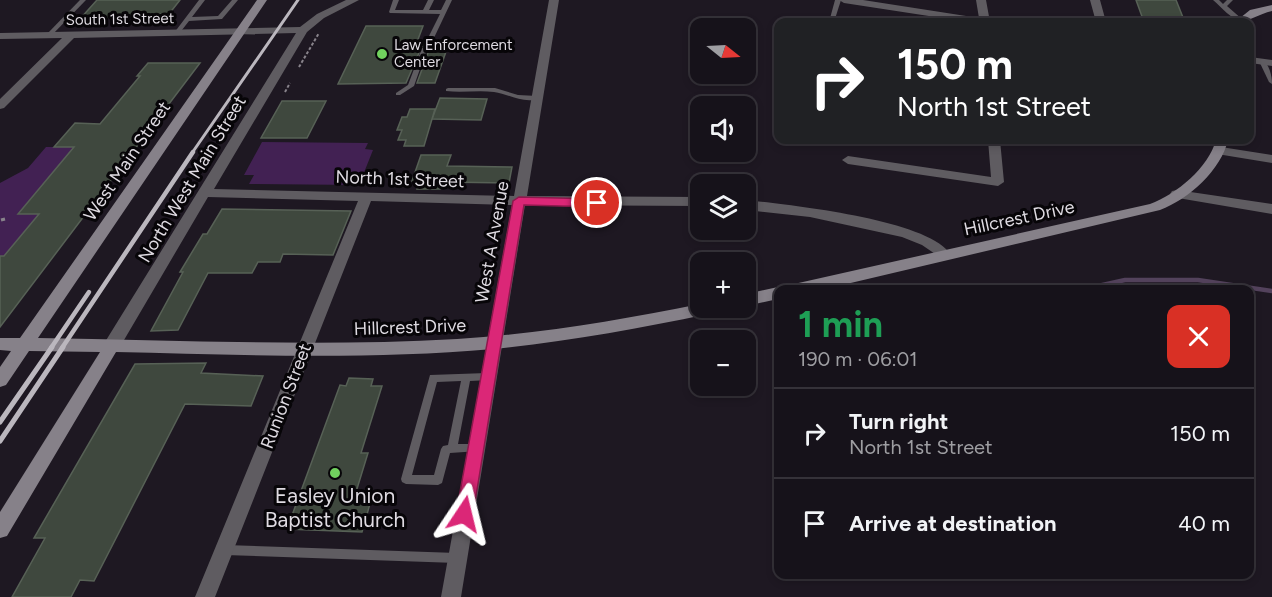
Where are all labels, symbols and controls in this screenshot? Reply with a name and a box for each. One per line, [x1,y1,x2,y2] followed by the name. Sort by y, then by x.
[66,9,175,29] street label: South 1st Street
[690,18,756,84] north arrow
[690,18,756,396] map controls
[394,36,513,71] place label: Law Enforcement Center
[897,39,1013,90] text: 150 m
[798,42,876,120] icon: right
[375,47,389,61] marker: Law Enforcement Center
[897,90,1091,123] text: North 1st Street
[133,91,251,267] street label: North West Main Street
[690,96,756,162] button: sound
[79,97,175,225] street label: West Main Street
[335,166,465,192] street label: North 1st Street
[690,174,756,240] button: layers
[571,177,622,228] pin
[470,179,514,305] street label: West A Avenue
[580,186,613,219] icon: arrive
[962,196,1076,240] street label: Hillcrest Drive
[690,252,756,318] button: +
[798,303,883,346] text: 1 min
[1167,305,1230,368] button: close
[353,314,467,340] street label: Hillcrest Drive
[690,330,756,396] button: −
[256,340,316,452] street label: Runion Street
[798,347,918,371] text: 190 m · 06:01
[849,408,948,435] text: Turn right
[798,417,831,450] icon: right
[1170,420,1230,447] text: 150 m
[849,435,993,459] text: North 1st Street
[328,466,342,480] marker: Easley Union Baptist Church
[432,482,496,546] position arrow
[265,483,405,532] place label: Easley Union Baptist Church
[798,507,831,540] icon: arrive
[849,510,1057,537] text: Arrive at destination
[1178,510,1230,537] text: 40 m

